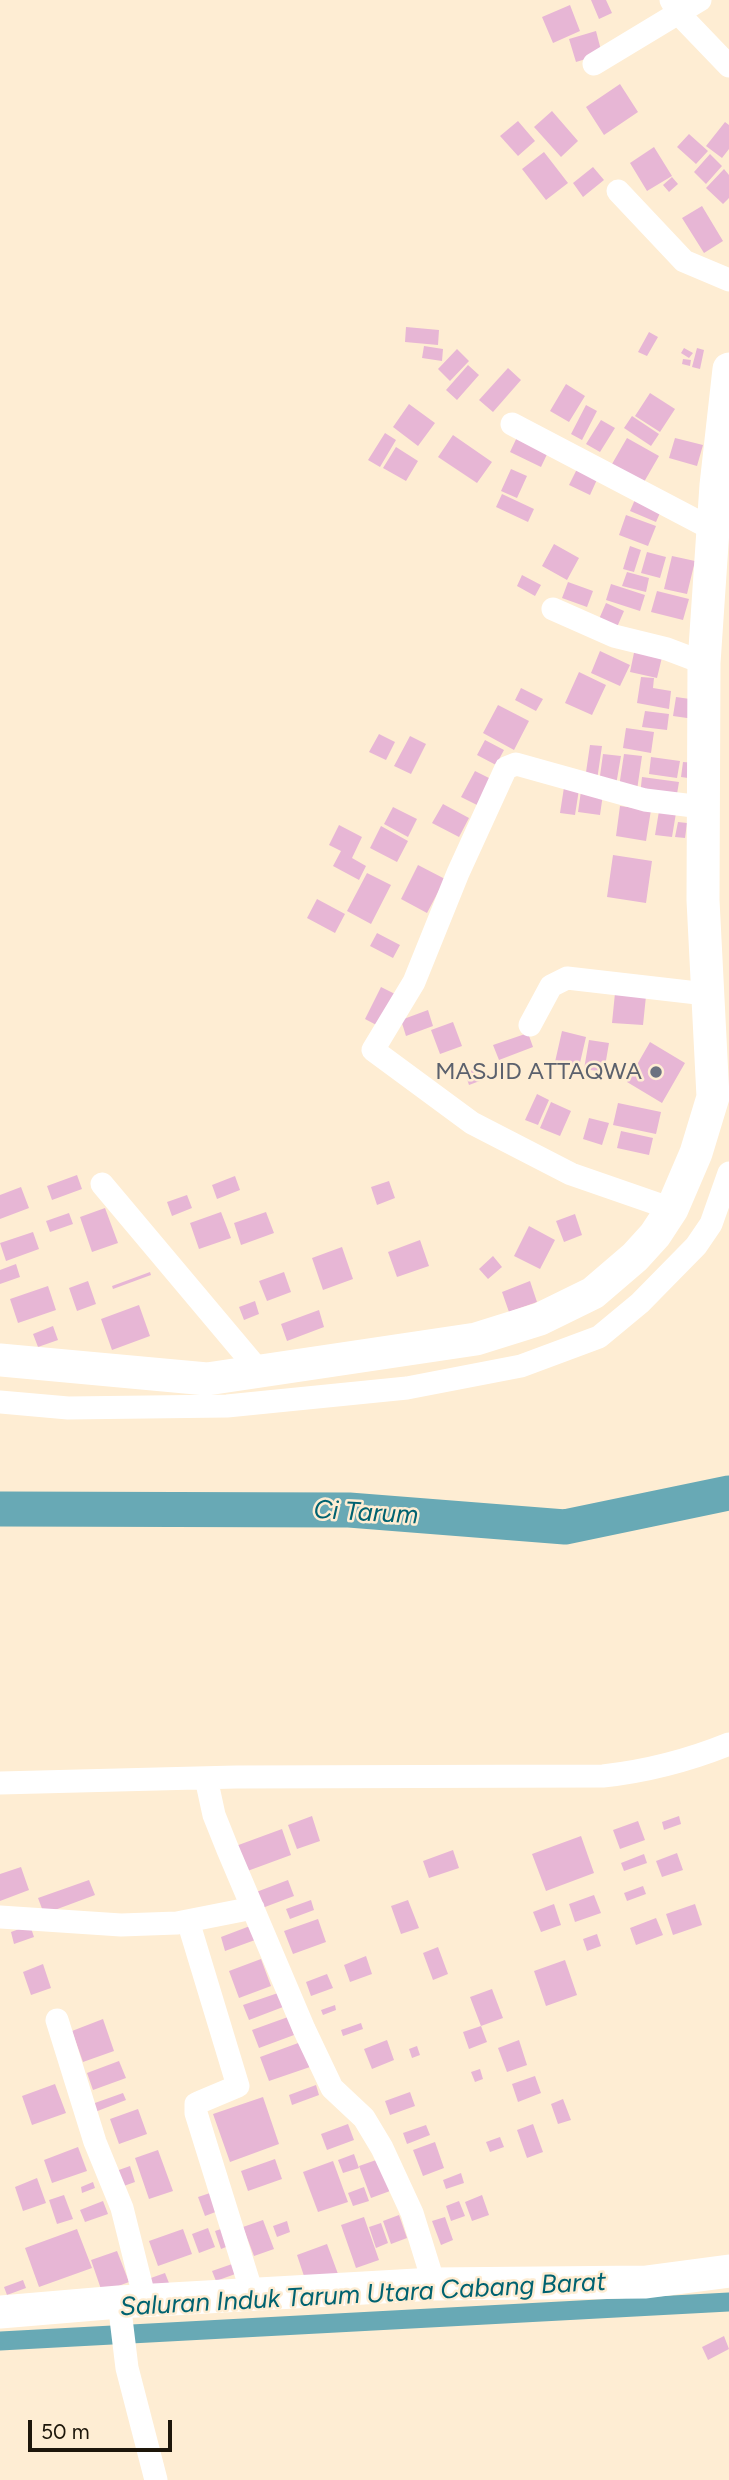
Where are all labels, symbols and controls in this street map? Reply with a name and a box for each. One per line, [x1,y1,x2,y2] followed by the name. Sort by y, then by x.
[435,1058,642,1086] place label: MASJID ATTAQWA
[648,1064,664,1080] marker: MASJID ATTAQWA
[313,1495,419,1531] water label: Ci Tarum
[119,2267,607,2323] water label: Saluran Induk Tarum Utara Cabang Barat
[32,2406,175,2450] scale bar
[41,2419,90,2444] text: 50 m

